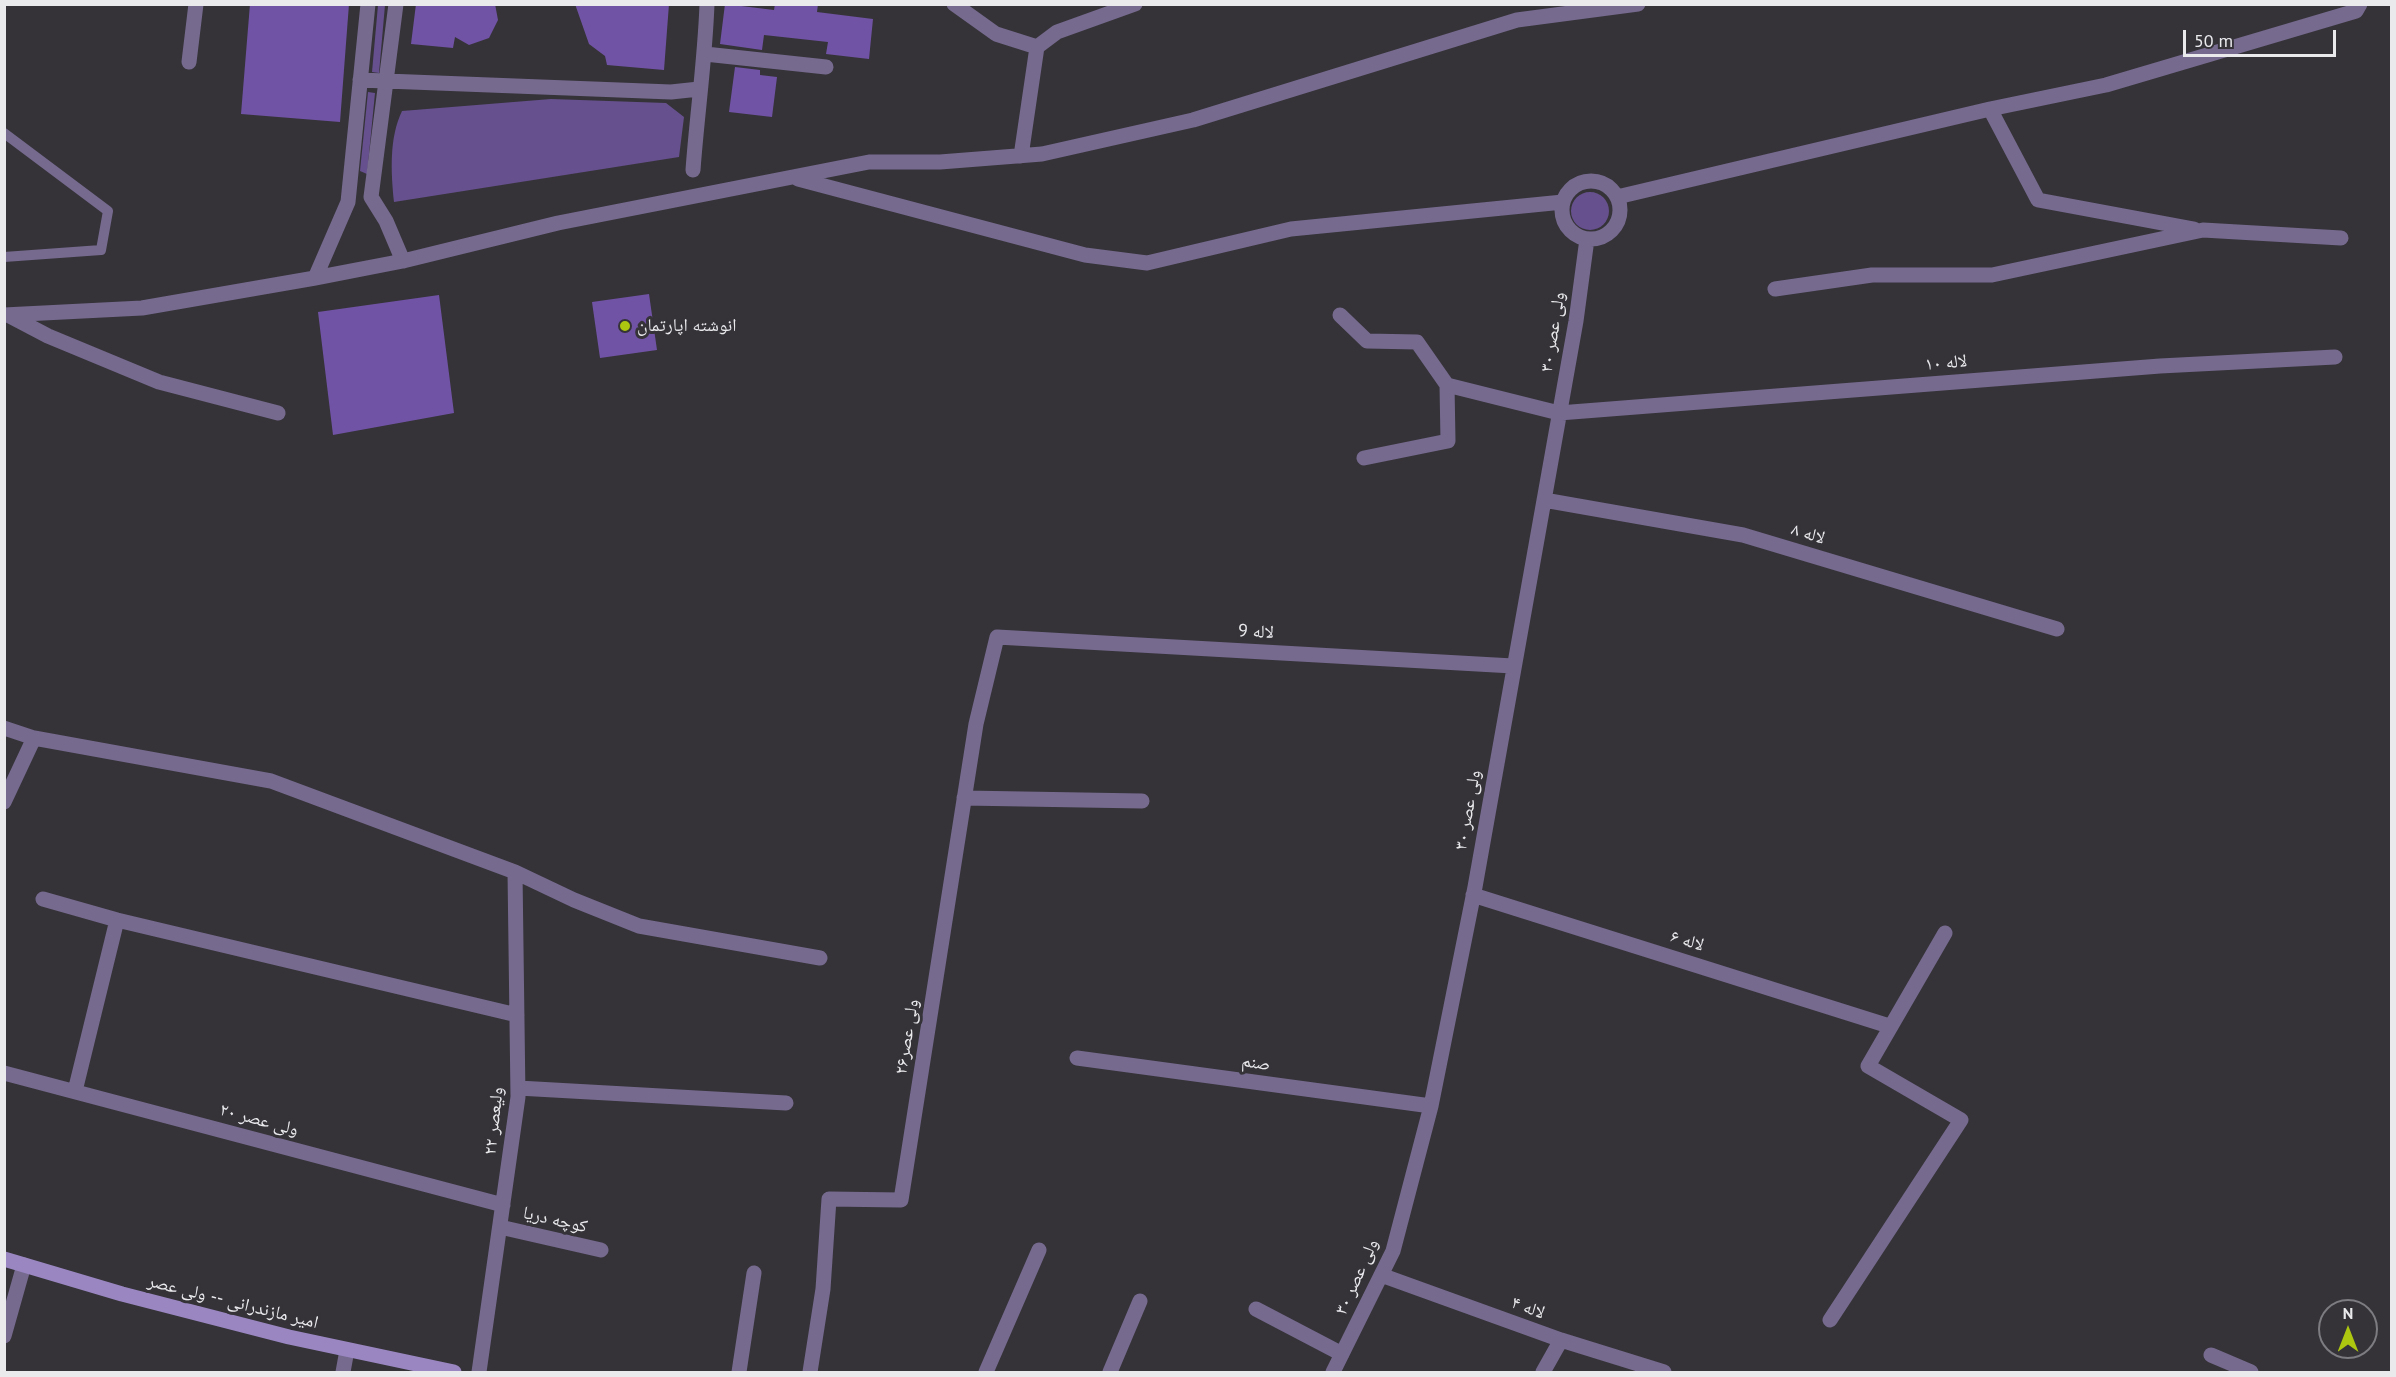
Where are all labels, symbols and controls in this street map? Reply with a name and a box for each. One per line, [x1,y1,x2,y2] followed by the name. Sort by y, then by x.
[2186,18,2339,56] scale bar
[2194,29,2233,52] text: 50 m
[1536,290,1570,374] street label: ولی عصر ۳۰
[637,315,737,337] place label: انوشته اپارتمان
[618,319,632,333] marker: انوشته اپارتمان
[1924,350,1968,376] street label: لاله ۱۰
[1789,519,1827,549] street label: لاله ۸
[1238,620,1274,644] street label: لاله 9
[1450,768,1486,852] street label: ولی عصر ۳۰
[1668,926,1706,956] street label: لاله ۶
[890,998,924,1076] street label: ولی عصر۲۶
[1240,1050,1272,1076] street label: صنم
[480,1086,508,1156] street label: ولیعصر ۲۲
[217,1099,301,1141] street label: ولی عصر ۲۰
[521,1202,589,1238] street label: کوچه دریا
[1331,1236,1383,1318] street label: ولی عصر ۳۰
[145,1270,321,1334] street label: امیر مازندرانی -- ولی عصر
[1508,1292,1548,1324] street label: لاله ۴
[2318,1299,2378,1359] north arrow
[2343,1303,2353,1323] text: N

